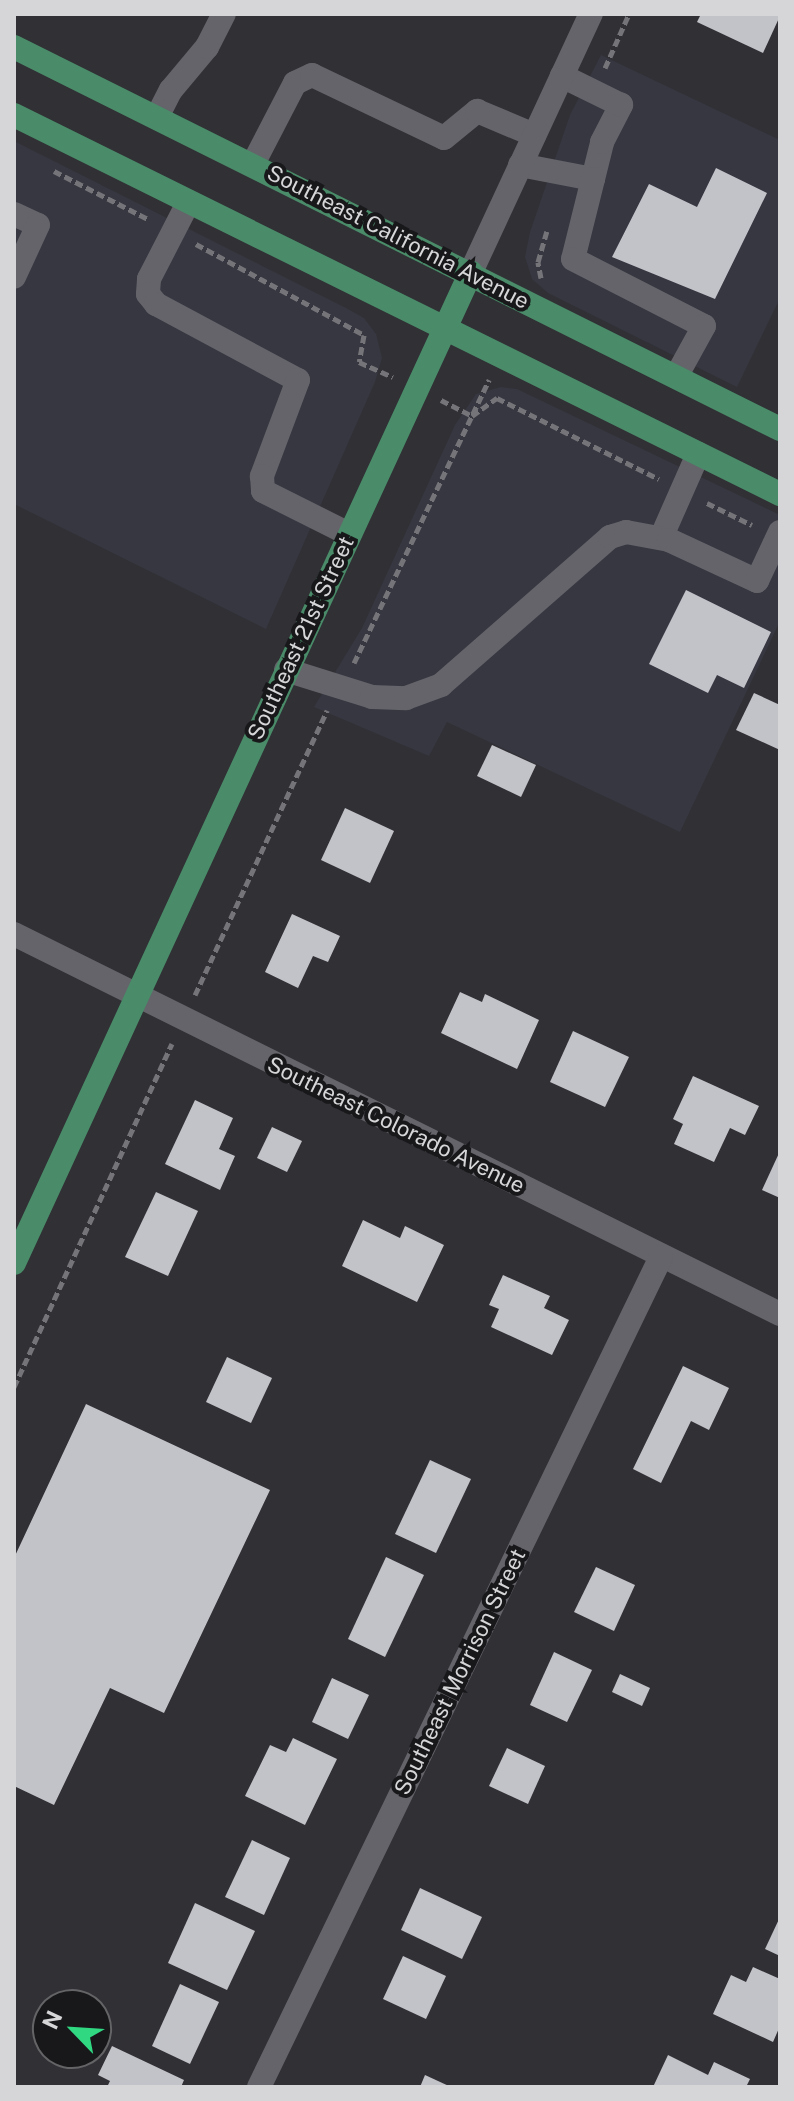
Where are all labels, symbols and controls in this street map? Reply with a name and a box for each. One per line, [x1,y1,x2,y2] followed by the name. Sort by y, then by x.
[263,159,533,315] street label: Southeast California Avenue
[242,532,360,744] street label: Southeast 21st Street
[263,1051,529,1199] street label: Southeast Colorado Avenue
[389,1545,531,1799] street label: Southeast Morrison Street
[32,1989,112,2069] north arrow
[37,2006,67,2033] text: N

